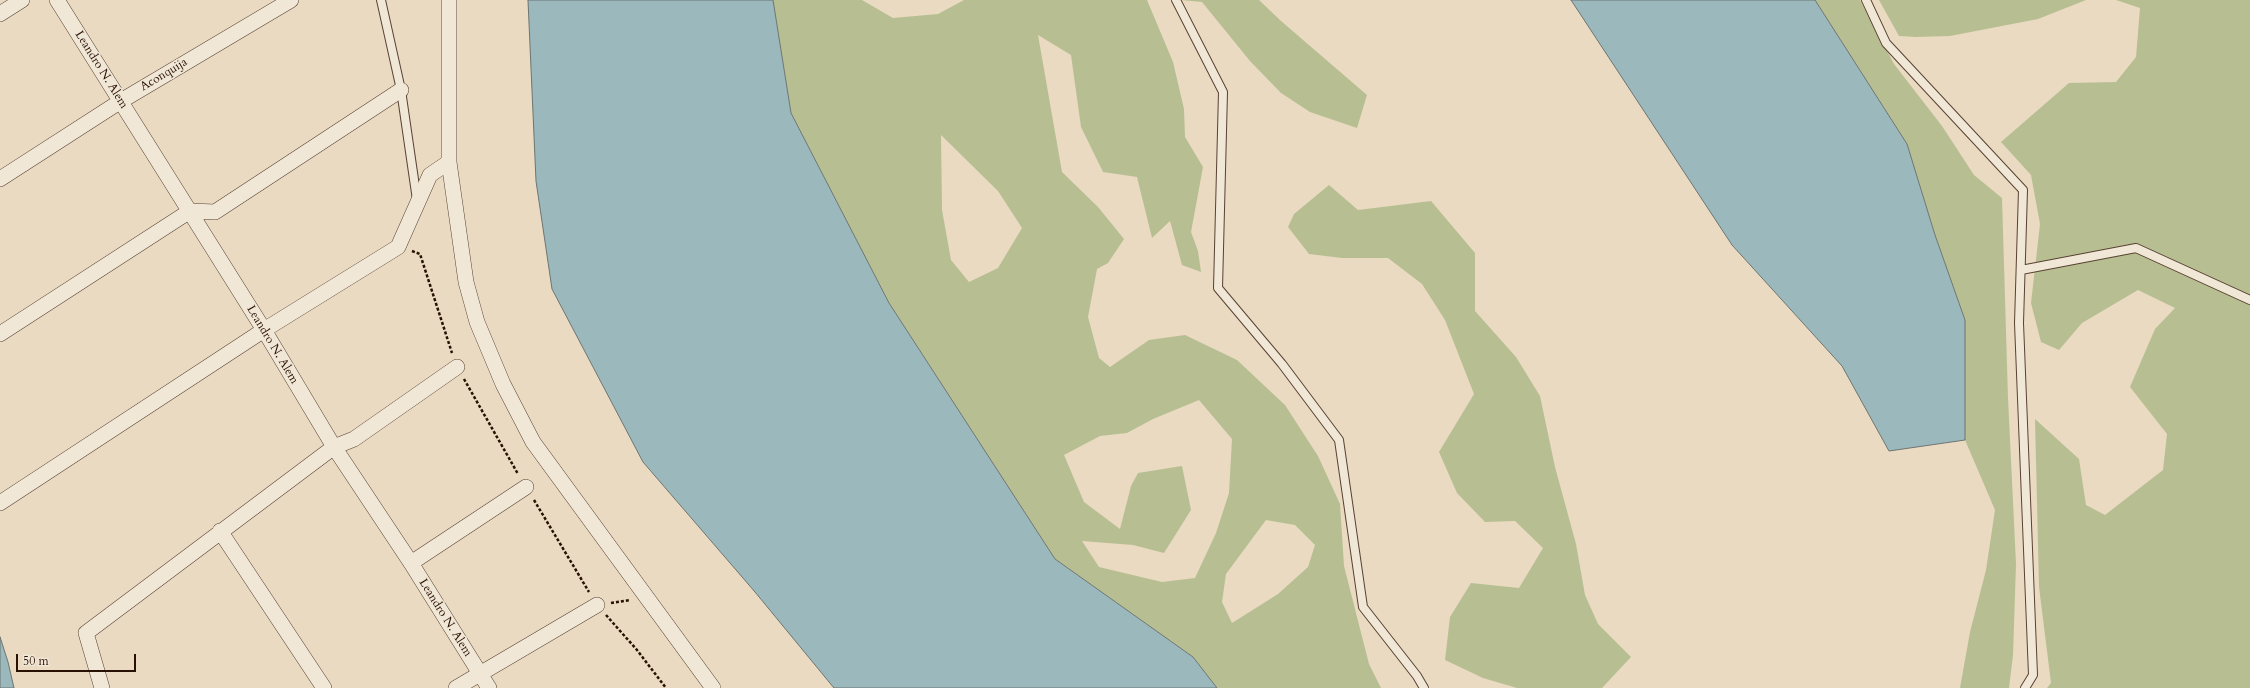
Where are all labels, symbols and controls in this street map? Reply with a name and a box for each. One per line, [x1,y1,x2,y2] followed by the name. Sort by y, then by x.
[71,28,131,112] street label: Leandro N. Alem
[138,55,190,95] street label: Aconquija
[243,303,301,387] street label: Leandro N. Alem
[415,576,475,660] street label: Leandro N. Alem
[18,646,138,672] scale bar
[23,653,49,669] text: 50 m

